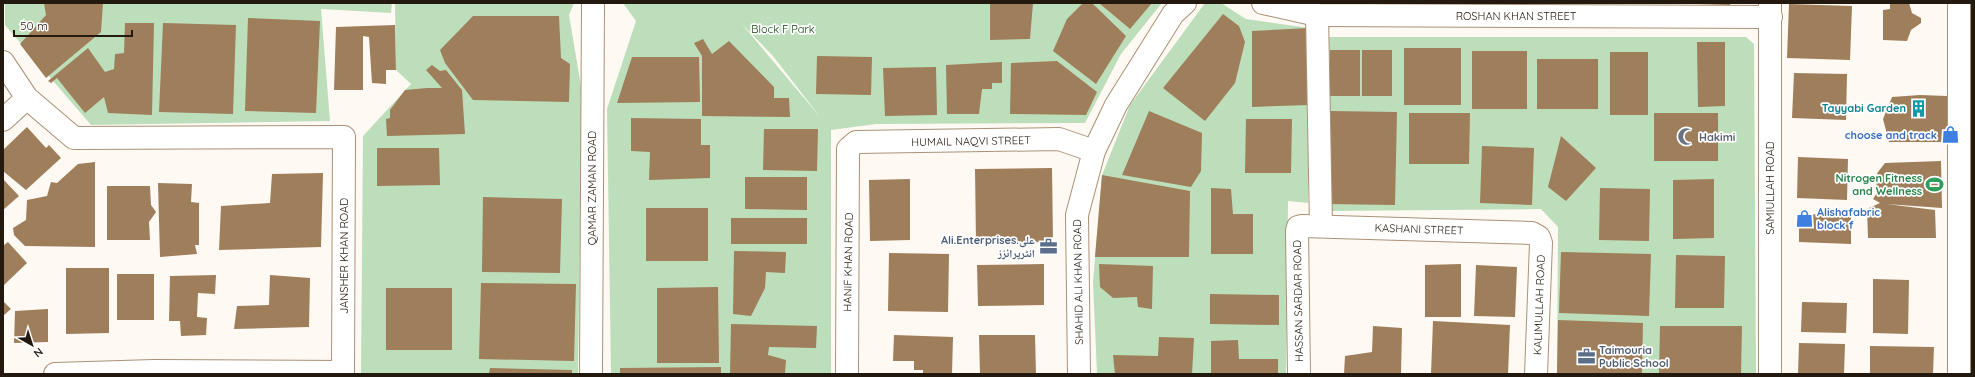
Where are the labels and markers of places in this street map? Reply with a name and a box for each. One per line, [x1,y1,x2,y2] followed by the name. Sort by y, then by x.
[1909,98,1929,118] building icon: Tayyabi Garden
[1822,101,1906,115] place label: Tayyabi Garden
[1940,125,1960,145] shop icon: choose and track
[1676,127,1696,147] mosque icon: Hakimi
[1845,128,1937,142] place label: choose and track
[1699,130,1735,144] place label: Hakimi
[1836,171,1922,198] place label: Nitrogen Fitness and Wellness
[1925,174,1945,194] sports icon: Nitrogen Fitness and Wellness
[1817,205,1880,232] place label: Alishafabric block f
[1794,208,1814,228] shop icon: Alishafabric block f
[941,233,1035,260] place label: Ali.Enterprises.علی انٹرپرائزز
[1038,236,1058,256] office icon: Ali.Enterprises.علی انٹرپرائزز
[1599,343,1669,370] place label: Taimouria Public School
[1576,346,1596,366] office icon: Taimouria Public School

